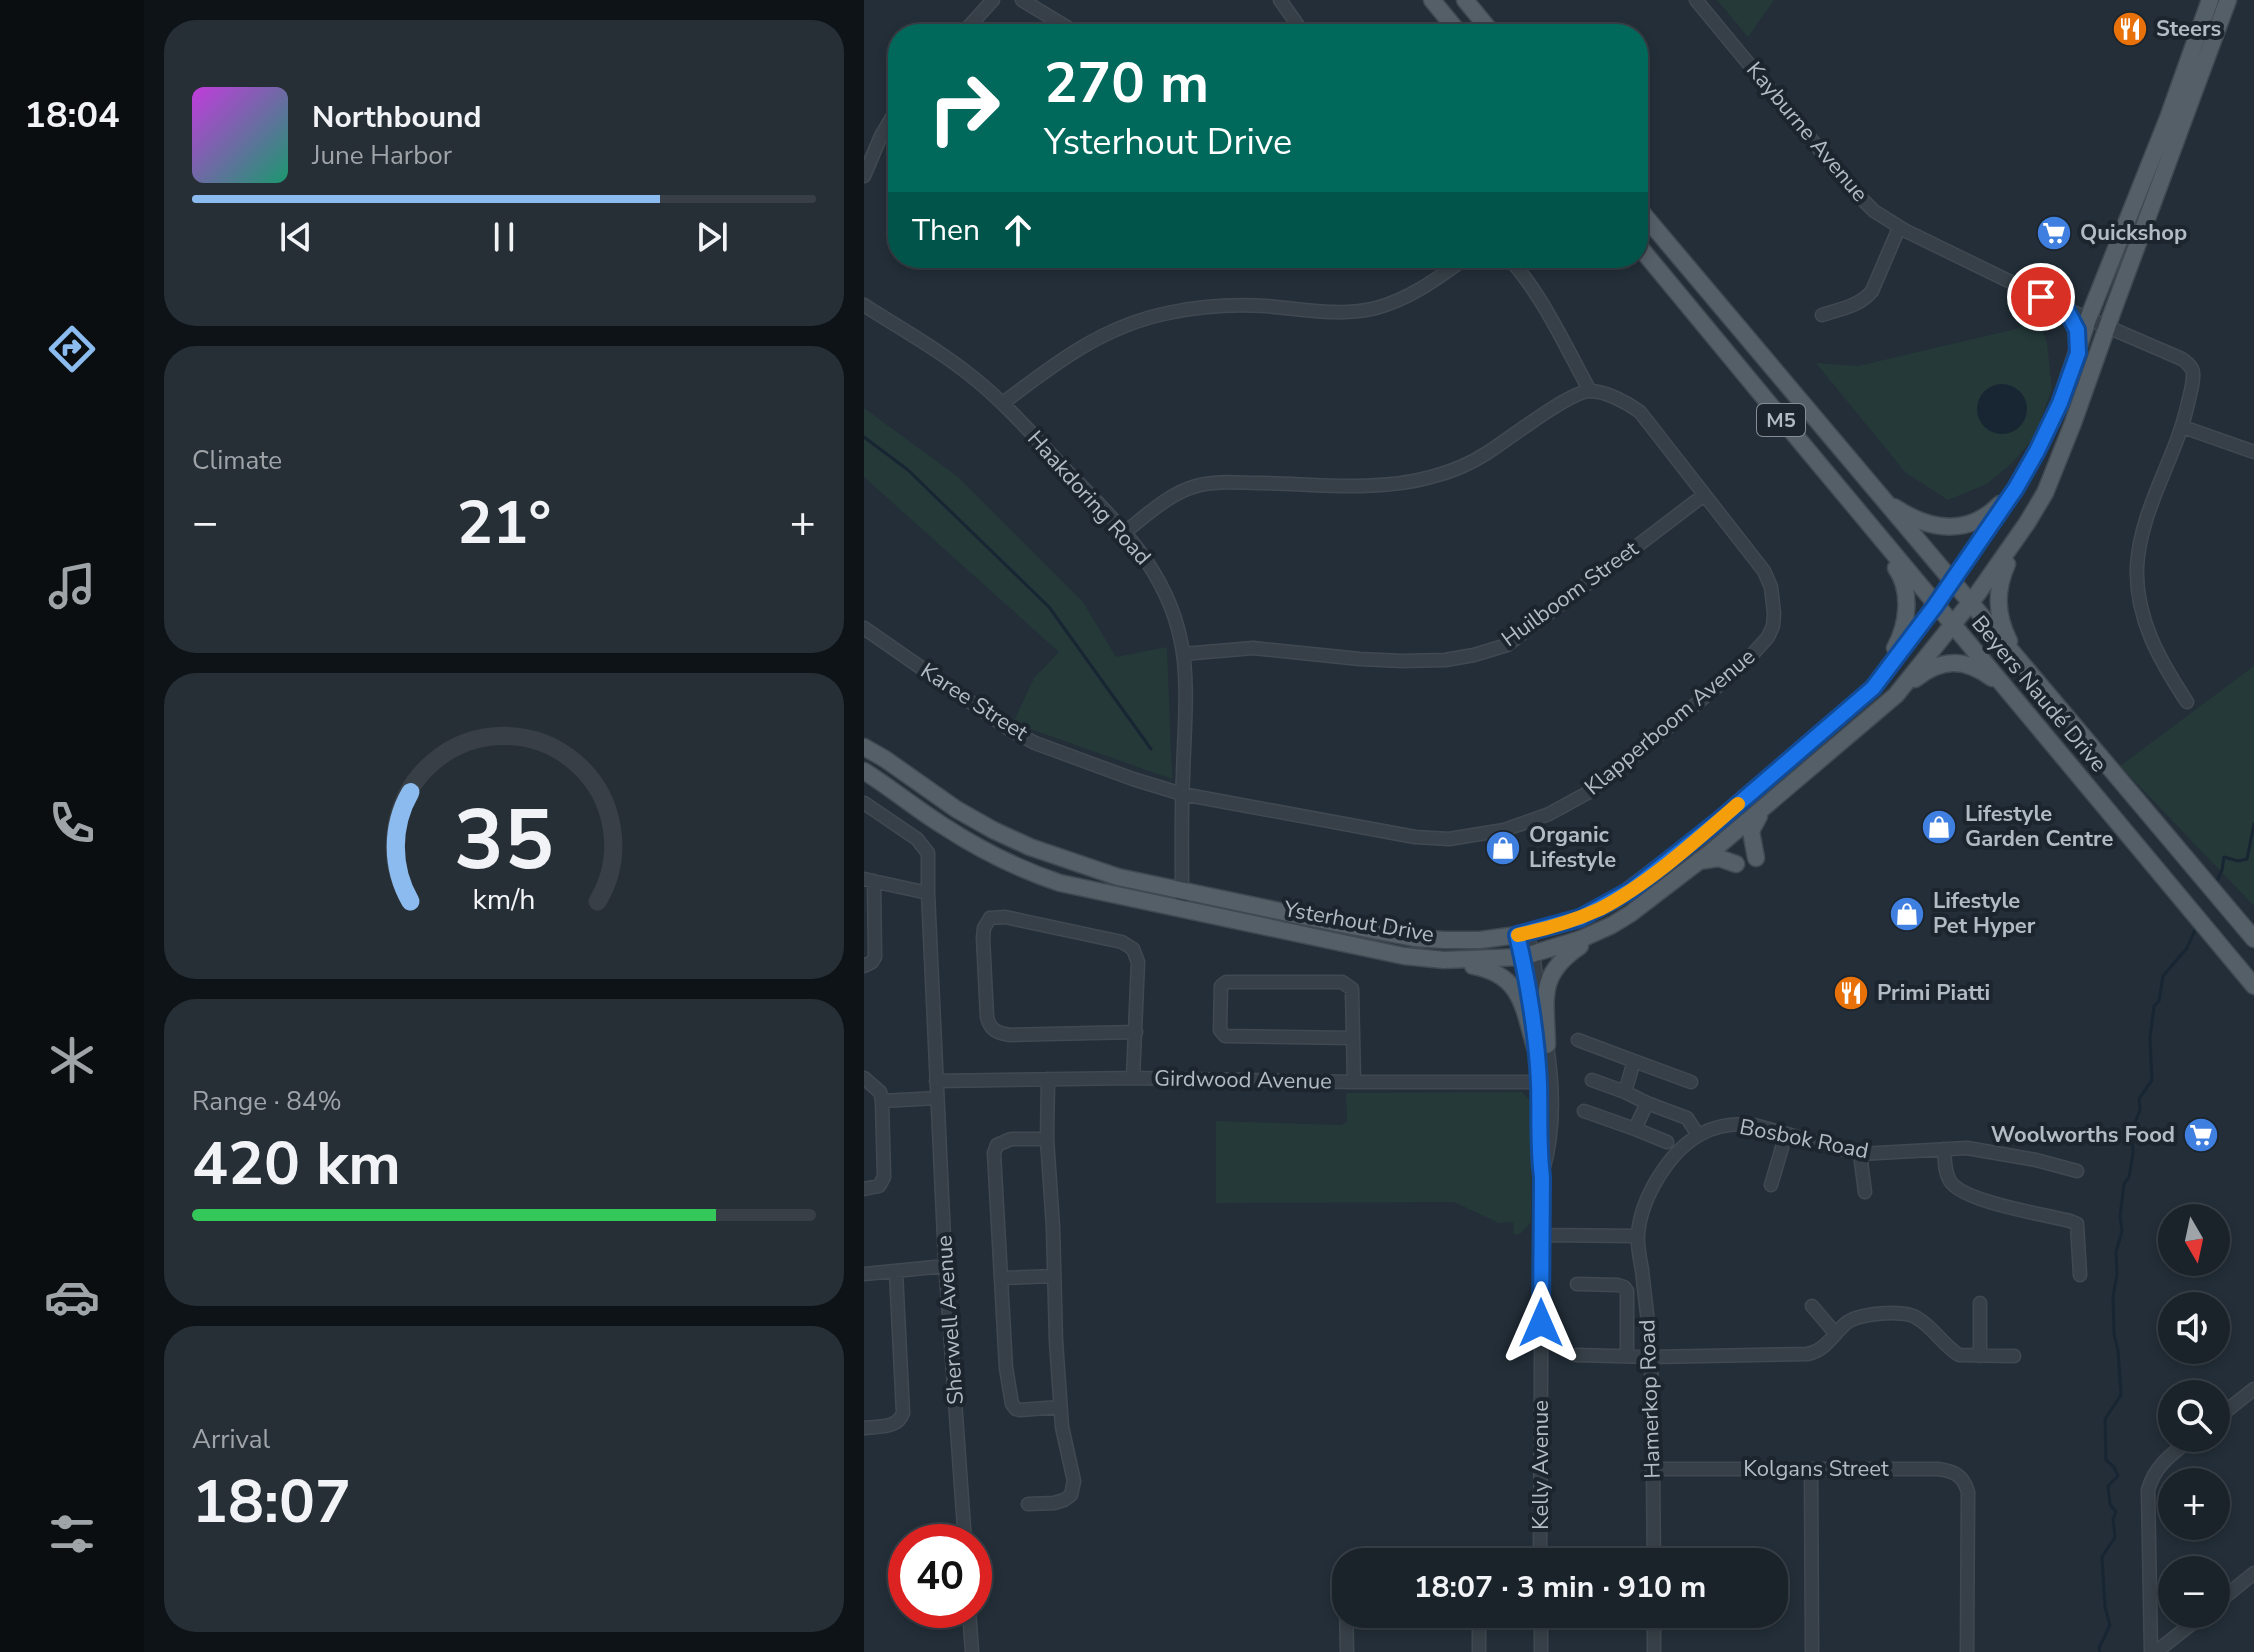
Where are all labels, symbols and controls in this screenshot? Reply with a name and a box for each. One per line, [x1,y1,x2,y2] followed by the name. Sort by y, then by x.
[2111,10,2149,48] restaurant icon: Steers
[2156,14,2221,44] place label: Steers
[1044,45,1209,122] text: 270 m
[912,56,1016,160] icon: right
[1739,56,1875,208] street label: Kayburne Avenue
[24,91,120,140] text: 18:04
[312,97,482,138] text: Northbound
[1044,118,1292,167] text: Ysterhout Drive
[312,138,452,173] text: June Harbor
[996,208,1040,252] icon: ahead
[912,210,980,251] text: Then
[2035,214,2073,252] supermarket icon: Quickshop
[274,215,318,259] icon: previous
[482,215,526,259] icon: pause
[690,215,734,259] icon: next
[2080,218,2187,248] place label: Quickshop
[2007,263,2075,331] pin
[2019,275,2063,319] icon: arrive
[44,321,100,377] icon: directions
[1757,404,1805,436] road number: M5
[1021,424,1157,572] street label: Haakdoring Road
[192,443,282,478] text: Climate
[457,482,551,564] text: 21°
[192,493,218,553] text: −
[790,493,816,553] text: +
[1495,534,1645,654] street label: Huilboom Street
[44,558,100,614] icon: music
[1965,609,2113,779] street label: Beyers Naudé Drive
[1578,642,1762,802] street label: Klapperboom Avenue
[915,656,1034,748] street label: Karee Street
[454,784,554,897] text: 35
[44,795,100,851] icon: phone
[1965,799,2113,854] place label: Lifestyle Garden Centre
[1920,808,1958,846] shop icon: Lifestyle Garden Centre
[1529,820,1616,875] place label: Organic Lifestyle
[1484,829,1522,867] shop icon: Organic Lifestyle
[473,880,535,919] text: km/h
[1933,886,2036,941] place label: Lifestyle Pet Hyper
[1281,894,1436,950] street label: Ysterhout Drive
[1888,895,1926,933] shop icon: Lifestyle Pet Hyper
[1832,974,1870,1012] restaurant icon: Primi Piatti
[1877,978,1990,1008] place label: Primi Piatti
[44,1032,100,1088] icon: climate
[1154,1063,1332,1097] street label: Girdwood Avenue
[192,1084,342,1119] text: Range · 84%
[1737,1112,1871,1166] street label: Bosbok Road
[2182,1116,2220,1154] supermarket icon: Woolworths Food
[1991,1120,2175,1150] place label: Woolworths Food
[192,1123,401,1205] text: 420 km
[2158,1204,2230,1276] north arrow
[2158,1204,2230,1628] map controls
[929,1234,971,1406] street label: Sherwell Avenue
[44,1269,100,1325] icon: car
[1499,1281,1583,1365] position arrow
[2158,1292,2230,1364] button: sound
[1632,1319,1668,1479] street label: Hamerkop Road
[2158,1380,2230,1452] button: search
[1526,1400,1556,1530] street label: Kelly Avenue
[192,1422,270,1457] text: Arrival
[1743,1454,1889,1484] street label: Kolgans Street
[192,1461,351,1543] text: 18:07
[2158,1468,2230,1540] button: +
[44,1506,100,1562] icon: filters
[888,1524,992,1628] speed limit sign: 40
[2158,1556,2230,1628] button: −
[1414,1567,1706,1608] text: 18:07 · 3 min · 910 m

